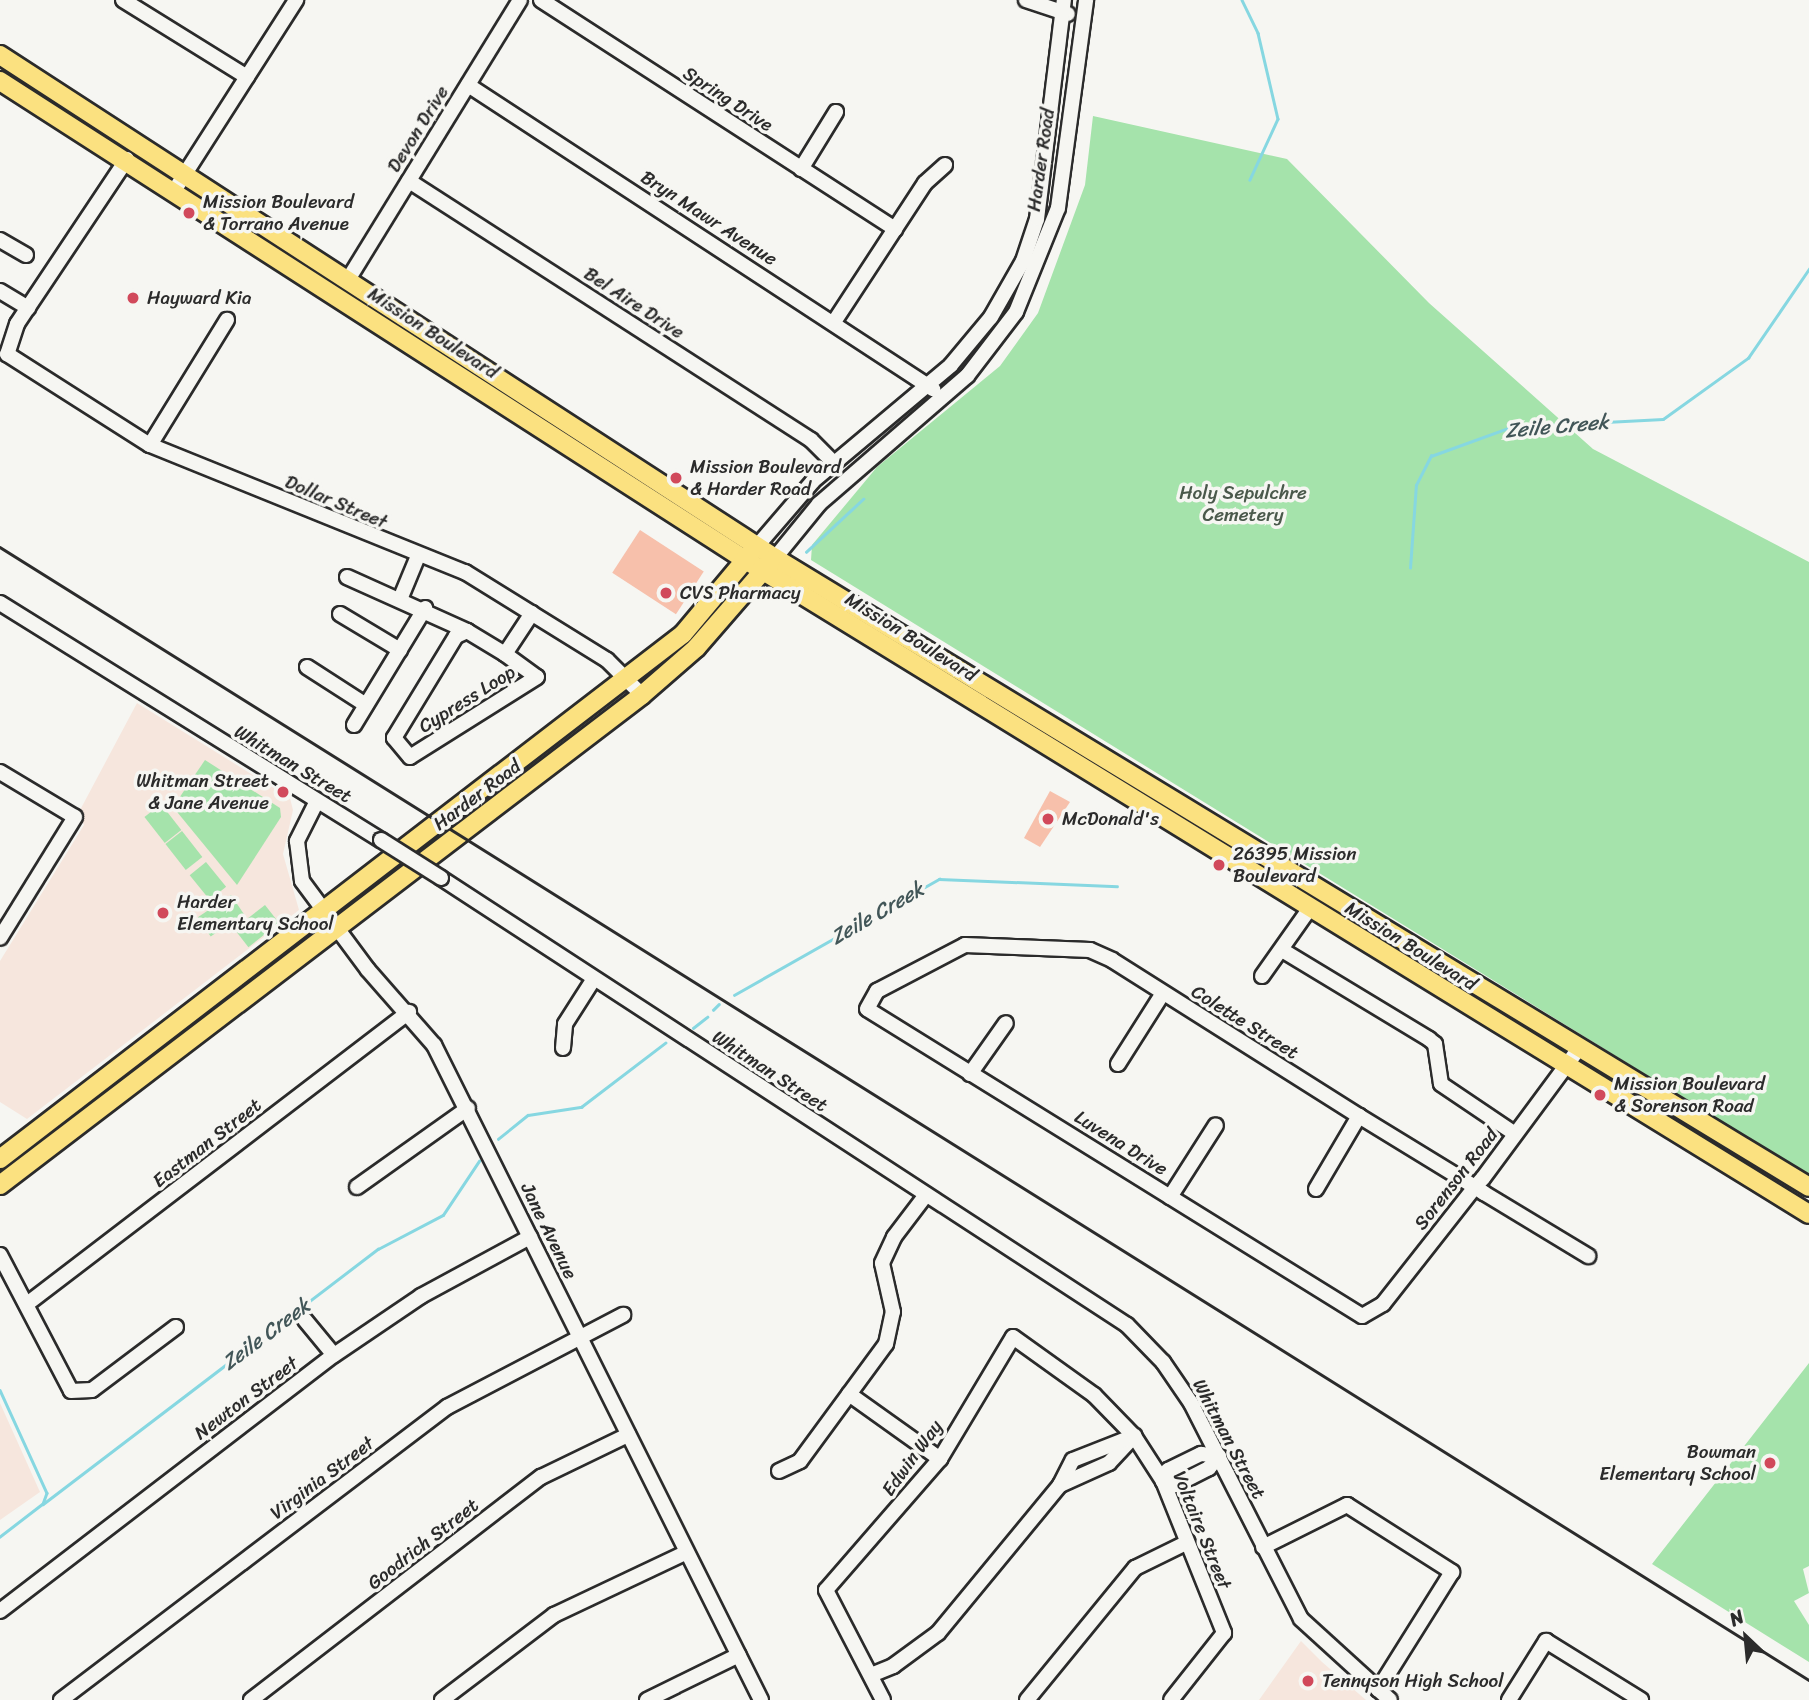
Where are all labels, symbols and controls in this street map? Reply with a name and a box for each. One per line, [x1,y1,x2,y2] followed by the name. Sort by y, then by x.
[679,61,777,137] street label: Spring Drive
[382,81,454,177] street label: Devon Drive
[1022,107,1060,213] street label: Harder Road
[637,166,781,270] street label: Bryn Mawr Avenue
[203,191,354,235] place label: Mission Boulevard & Torrano Avenue
[181,205,197,221] marker: Mission Boulevard & Torrano Avenue
[579,262,689,344] street label: Bel Aire Drive
[364,282,502,384] street label: Mission Boulevard
[147,287,252,309] place label: Hayward Kia
[125,290,141,306] marker: Hayward Kia
[1504,409,1610,443] water label: Zeile Creek
[690,456,841,500] place label: Mission Boulevard & Harder Road
[281,470,391,534] street label: Dollar Street
[668,470,684,486] marker: Mission Boulevard & Harder Road
[1179,482,1307,526] park label: Holy Sepulchre Cemetery
[680,582,801,604] place label: CVS Pharmacy
[658,585,674,601] marker: CVS Pharmacy
[841,587,981,687] street label: Mission Boulevard
[414,660,520,738] street label: Cypress Loop
[230,720,356,808] street label: Whitman Street
[429,755,525,835] street label: Harder Road
[136,770,269,814] place label: Whitman Street & Jane Avenue
[275,784,291,800] marker: Whitman Street & Jane Avenue
[1062,808,1159,830] place label: McDonald's
[1040,811,1056,827] marker: McDonald's
[1233,843,1357,887] place label: 26395 Mission Boulevard
[1211,857,1227,873] marker: 26395 Mission Boulevard
[826,876,928,950] water label: Zeile Creek
[177,891,334,935] place label: Harder Elementary School
[1341,896,1481,996] street label: Mission Boulevard
[155,905,171,921] marker: Harder Elementary School
[1187,980,1303,1064] street label: Colette Street
[708,1025,832,1117] street label: Whitman Street
[1614,1073,1765,1117] place label: Mission Boulevard & Sorenson Road
[1592,1087,1608,1103] marker: Mission Boulevard & Sorenson Road
[148,1093,266,1193] street label: Eastman Street
[1070,1105,1172,1181] street label: Luvena Drive
[1409,1124,1503,1234] street label: Sorenson Road
[516,1179,582,1283] street label: Jane Avenue
[217,1293,315,1375] water label: Zeile Creek
[189,1351,303,1445] street label: Newton Street
[1188,1375,1270,1503] street label: Whitman Street
[877,1416,947,1500] street label: Edwin Way
[265,1431,379,1525] street label: Virginia Street
[1599,1441,1756,1485] place label: Bowman Elementary School
[1762,1455,1778,1471] marker: Bowman Elementary School
[1168,1468,1236,1592] street label: Voltaire Street
[363,1494,483,1594] street label: Goodrich Street
[1723,1600,1750,1635] text: N
[1711,1602,1781,1672] north arrow
[1322,1670,1504,1692] place label: Tennyson High School
[1300,1673,1316,1689] marker: Tennyson High School

